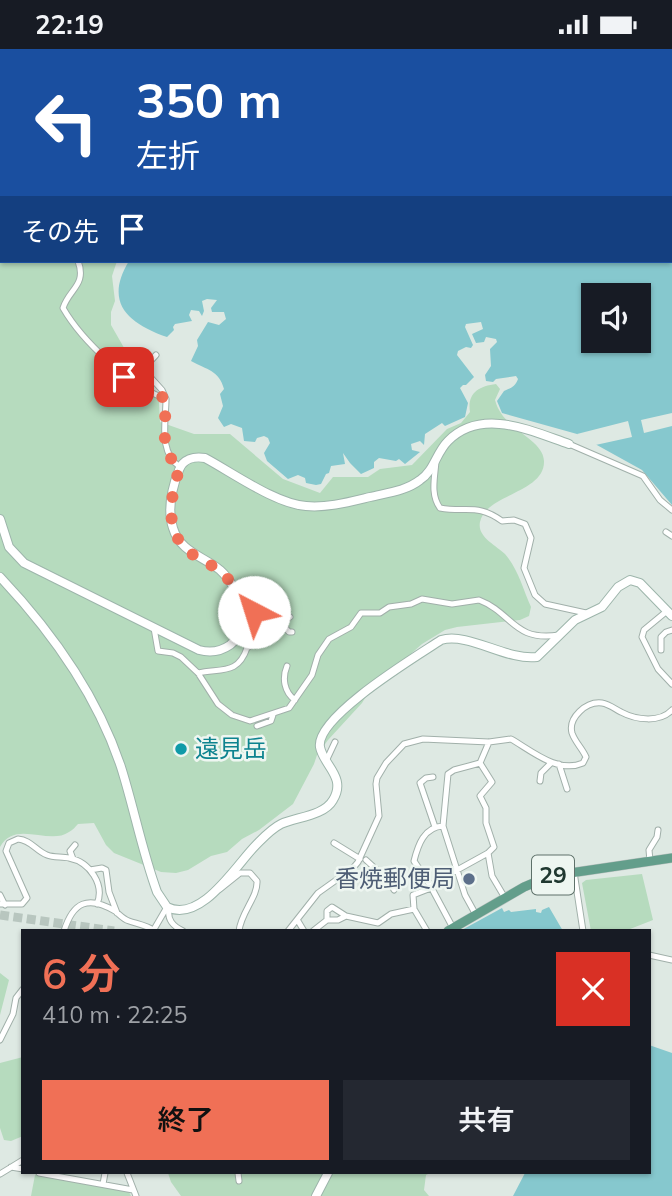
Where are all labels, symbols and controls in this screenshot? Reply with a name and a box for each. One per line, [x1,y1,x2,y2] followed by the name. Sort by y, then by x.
[35,8,104,41] text: 22:19
[136,69,282,130] text: 350 m
[21,77,112,168] icon: left
[136,135,200,175] text: 左折
[113,210,151,248] icon: arrive
[21,215,99,248] text: その先
[581,283,651,353] map controls
[581,283,651,353] button: sound
[94,347,154,407] pin
[105,358,143,396] icon: arrive
[217,575,291,649] position arrow
[195,733,267,763] place label: 遠見岳
[173,741,189,757] marker: 遠見岳
[532,855,574,895] road number: 29
[335,863,455,893] place label: 香焼郵便局
[461,871,477,887] marker: 香焼郵便局
[42,947,120,1000] text: 6 分
[556,952,630,1026] button: close
[42,1000,187,1029] text: 410 m · 22:25
[42,1080,329,1160] button: 終了
[343,1080,630,1160] button: 共有

